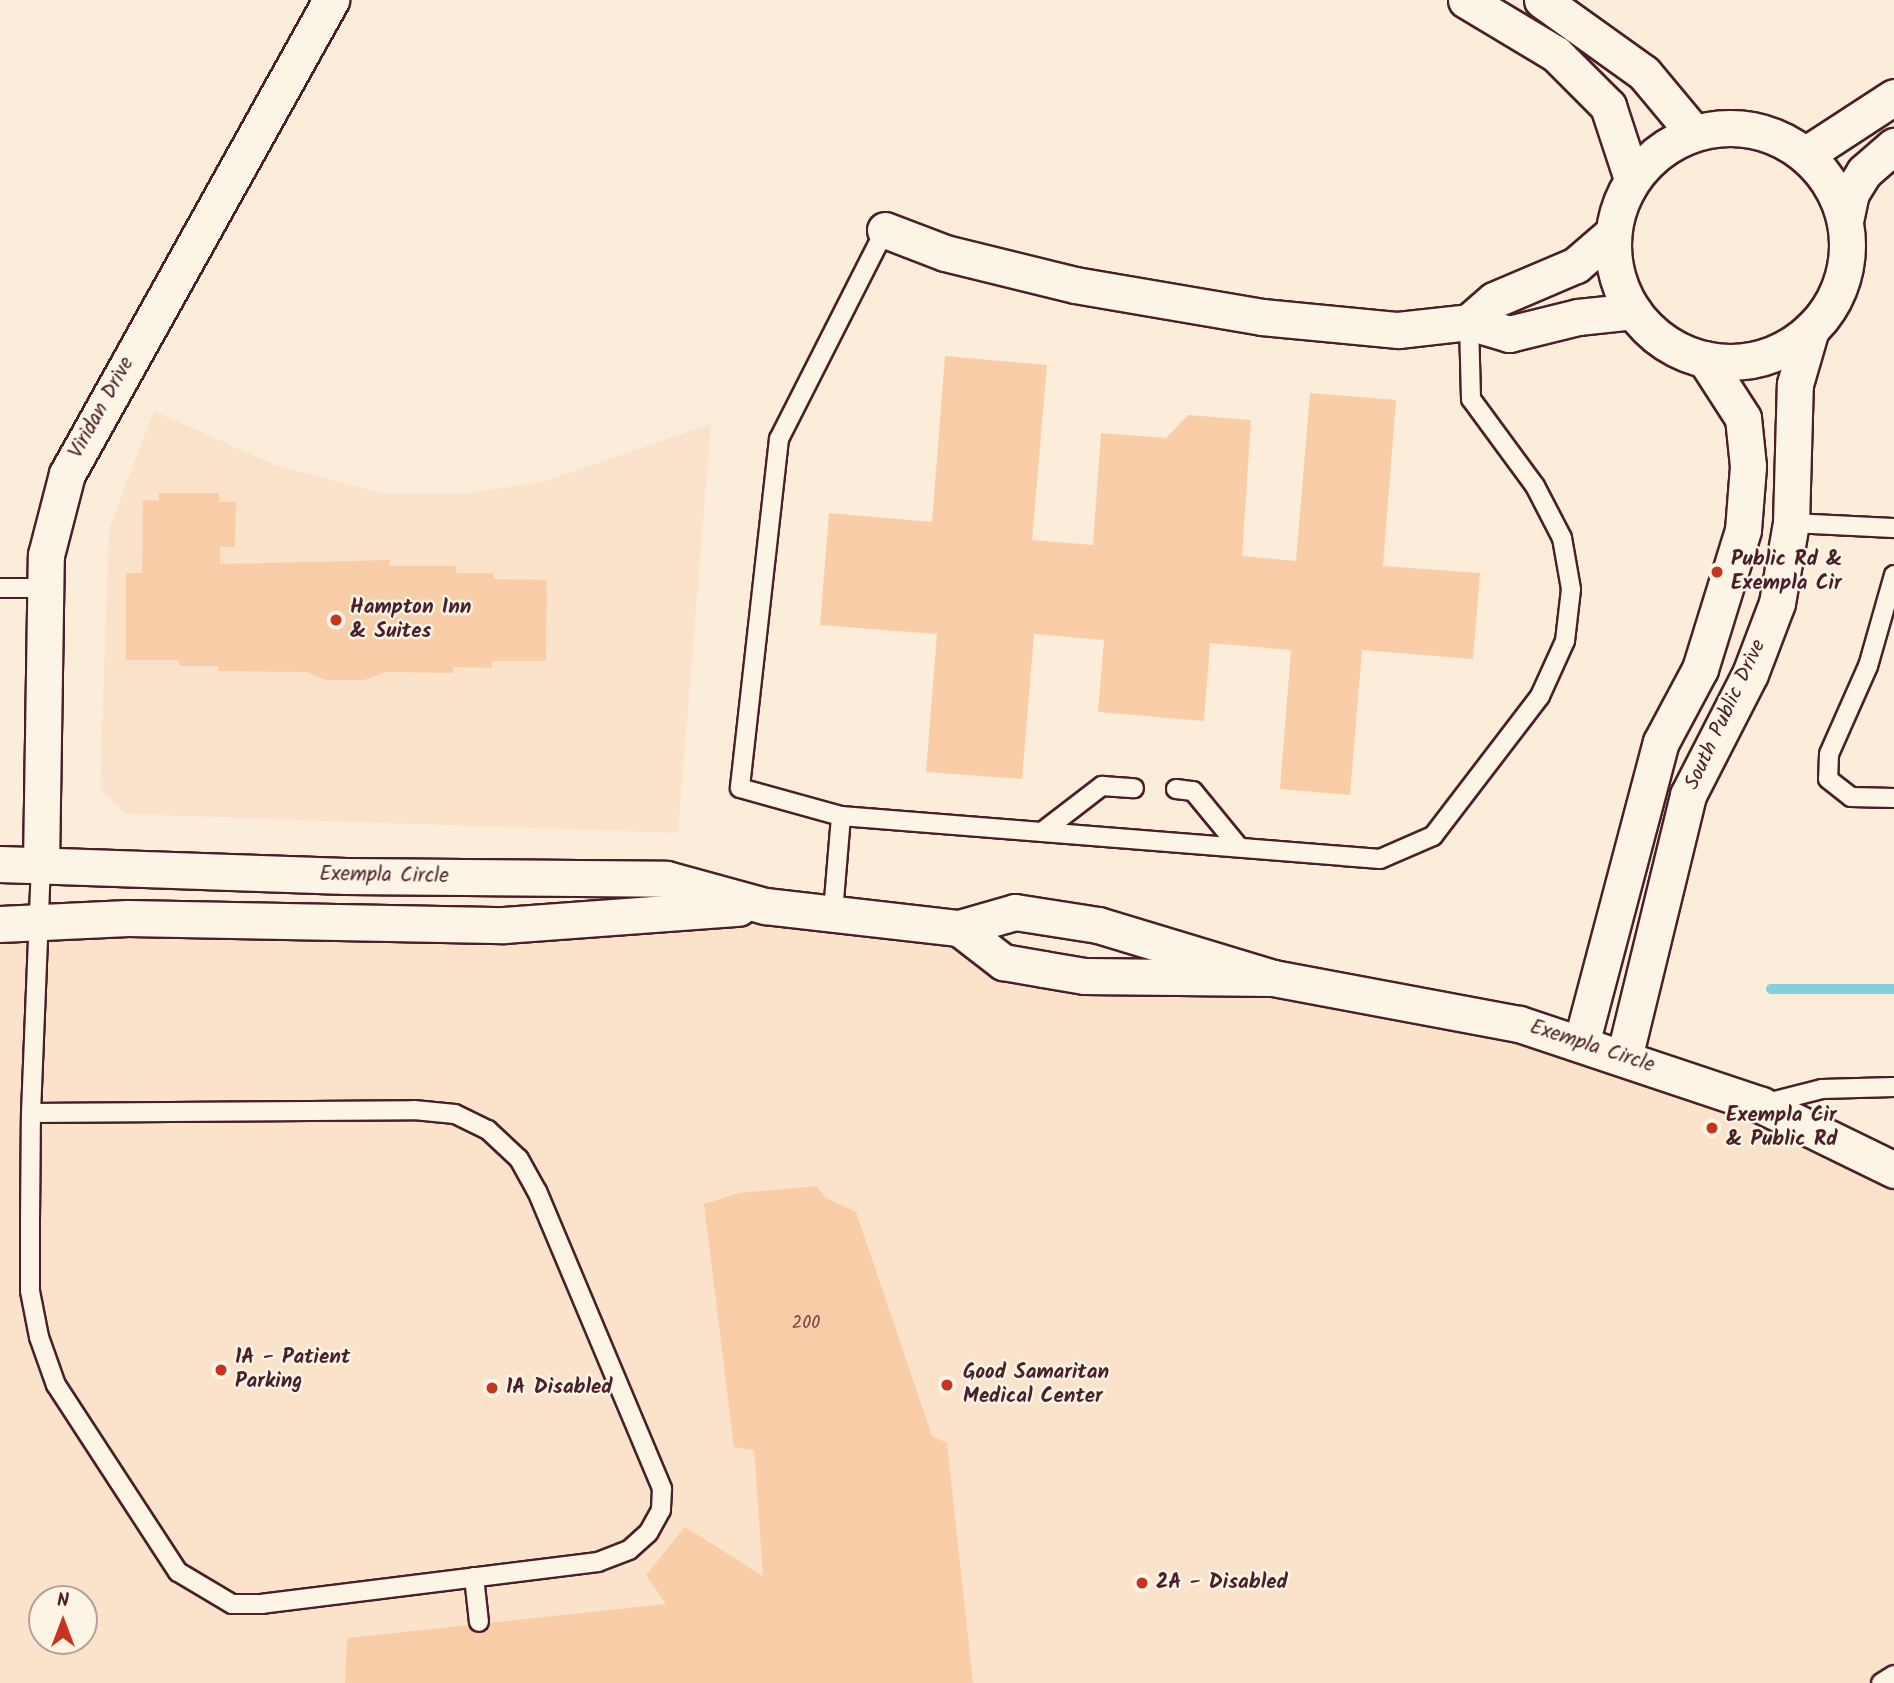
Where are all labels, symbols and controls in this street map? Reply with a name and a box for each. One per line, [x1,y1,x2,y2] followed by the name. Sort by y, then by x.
[64,353,140,463] street label: Viridan Drive
[1731,547,1843,597] place label: Public Rd & Exempla Cir
[1709,564,1725,580] marker: Public Rd & Exempla Cir
[350,595,471,645] place label: Hampton Inn & Suites
[328,612,344,628] marker: Hampton Inn & Suites
[1680,636,1772,794] street label: South Public Drive
[319,862,449,890] street label: Exempla Circle
[1527,1015,1657,1079] street label: Exempla Circle
[1726,1103,1838,1153] place label: Exempla Cir & Public Rd
[1704,1120,1720,1136] marker: Exempla Cir & Public Rd
[792,1313,820,1335] house number: 200
[235,1345,350,1395] place label: 1A - Patient Parking
[963,1360,1109,1410] place label: Good Samaritan Medical Center
[213,1362,229,1378] marker: 1A - Patient Parking
[506,1375,613,1401] place label: 1A Disabled
[937,1375,957,1395] marker: Good Samaritan Medical Center
[484,1380,500,1396] marker: 1A Disabled
[1156,1570,1288,1596] place label: 2A - Disabled
[1134,1575,1150,1591] marker: 2A - Disabled
[28,1585,98,1655] north arrow
[57,1586,69,1616] text: N

